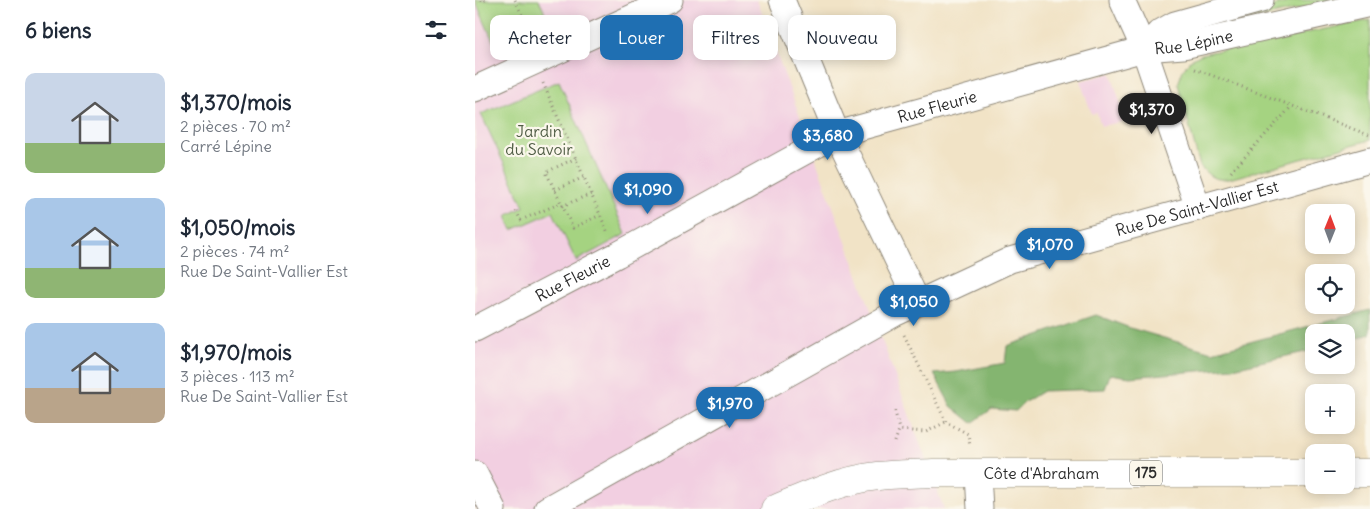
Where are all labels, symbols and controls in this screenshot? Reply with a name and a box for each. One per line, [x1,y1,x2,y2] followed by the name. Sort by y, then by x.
[490,15,590,60] chip: Acheter
[600,15,683,60] chip: Louer
[693,15,778,60] chip: Filtres
[788,15,896,60] chip: Nouveau
[422,16,450,44] icon: filters
[25,17,91,44] text: 6 biens
[1154,25,1235,58] street label: Rue Lépine
[895,86,979,127] street label: Rue Fleurie
[180,89,292,116] text: $1,370/mois
[1111,92,1193,135] pin: $1,370
[65,93,125,153] icon: home
[1129,99,1175,119] text: $1,370
[180,116,291,136] text: 2 pièces · 70 m²
[787,119,869,161] pin: $3,680
[505,121,573,159] park label: Jardin du Savoir
[803,125,853,145] text: $3,680
[180,136,272,156] text: Carré Lépine
[607,172,689,215] pin: $1,090
[1113,176,1281,240] street label: Rue De Saint-Vallier Est
[624,179,672,199] text: $1,090
[1305,204,1355,254] north arrow
[1305,204,1355,494] map controls
[180,214,295,241] text: $1,050/mois
[65,218,125,278] icon: home
[1009,228,1091,270] pin: $1,070
[1027,234,1073,254] text: $1,070
[180,241,289,261] text: 2 pièces · 74 m²
[532,251,613,306] street label: Rue Fleurie
[180,261,348,281] text: Rue De Saint-Vallier Est
[1305,264,1355,314] button: locate
[873,284,955,327] pin: $1,050
[890,291,938,311] text: $1,050
[1305,324,1355,374] button: layers
[180,339,292,366] text: $1,970/mois
[65,343,125,403] icon: home
[180,366,295,386] text: 3 pièces · 113 m²
[1305,384,1355,434] button: +
[180,386,348,406] text: Rue De Saint-Vallier Est
[689,386,771,429] pin: $1,970
[707,393,753,413] text: $1,970
[1305,444,1355,494] button: −
[1130,460,1162,486] road number: 175
[983,463,1099,483] street label: Côte d'Abraham

